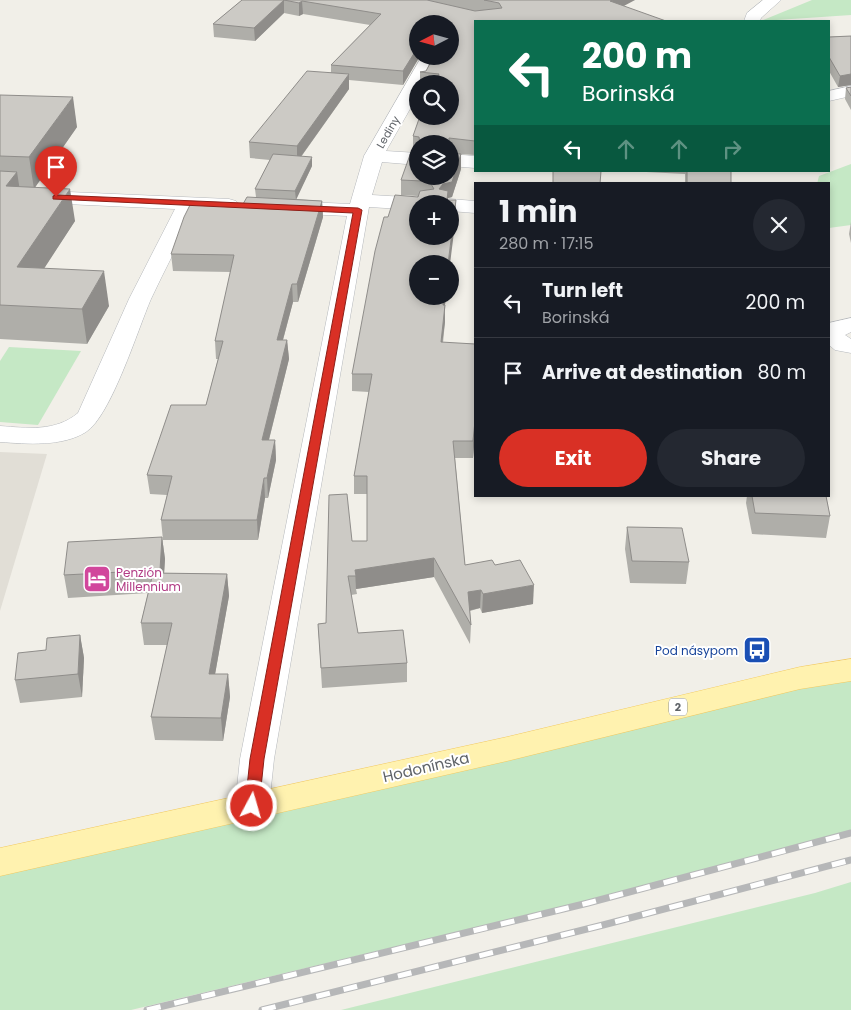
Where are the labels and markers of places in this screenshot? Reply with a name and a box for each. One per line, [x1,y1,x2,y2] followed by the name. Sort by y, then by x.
[35,146,77,197] pin
[82,564,112,594] hotel icon: Penzión Millennium
[116,564,181,595] place label: Penzión Millennium
[742,635,772,665] bus stop icon: Pod násypom
[655,642,738,659] place label: Pod násypom

